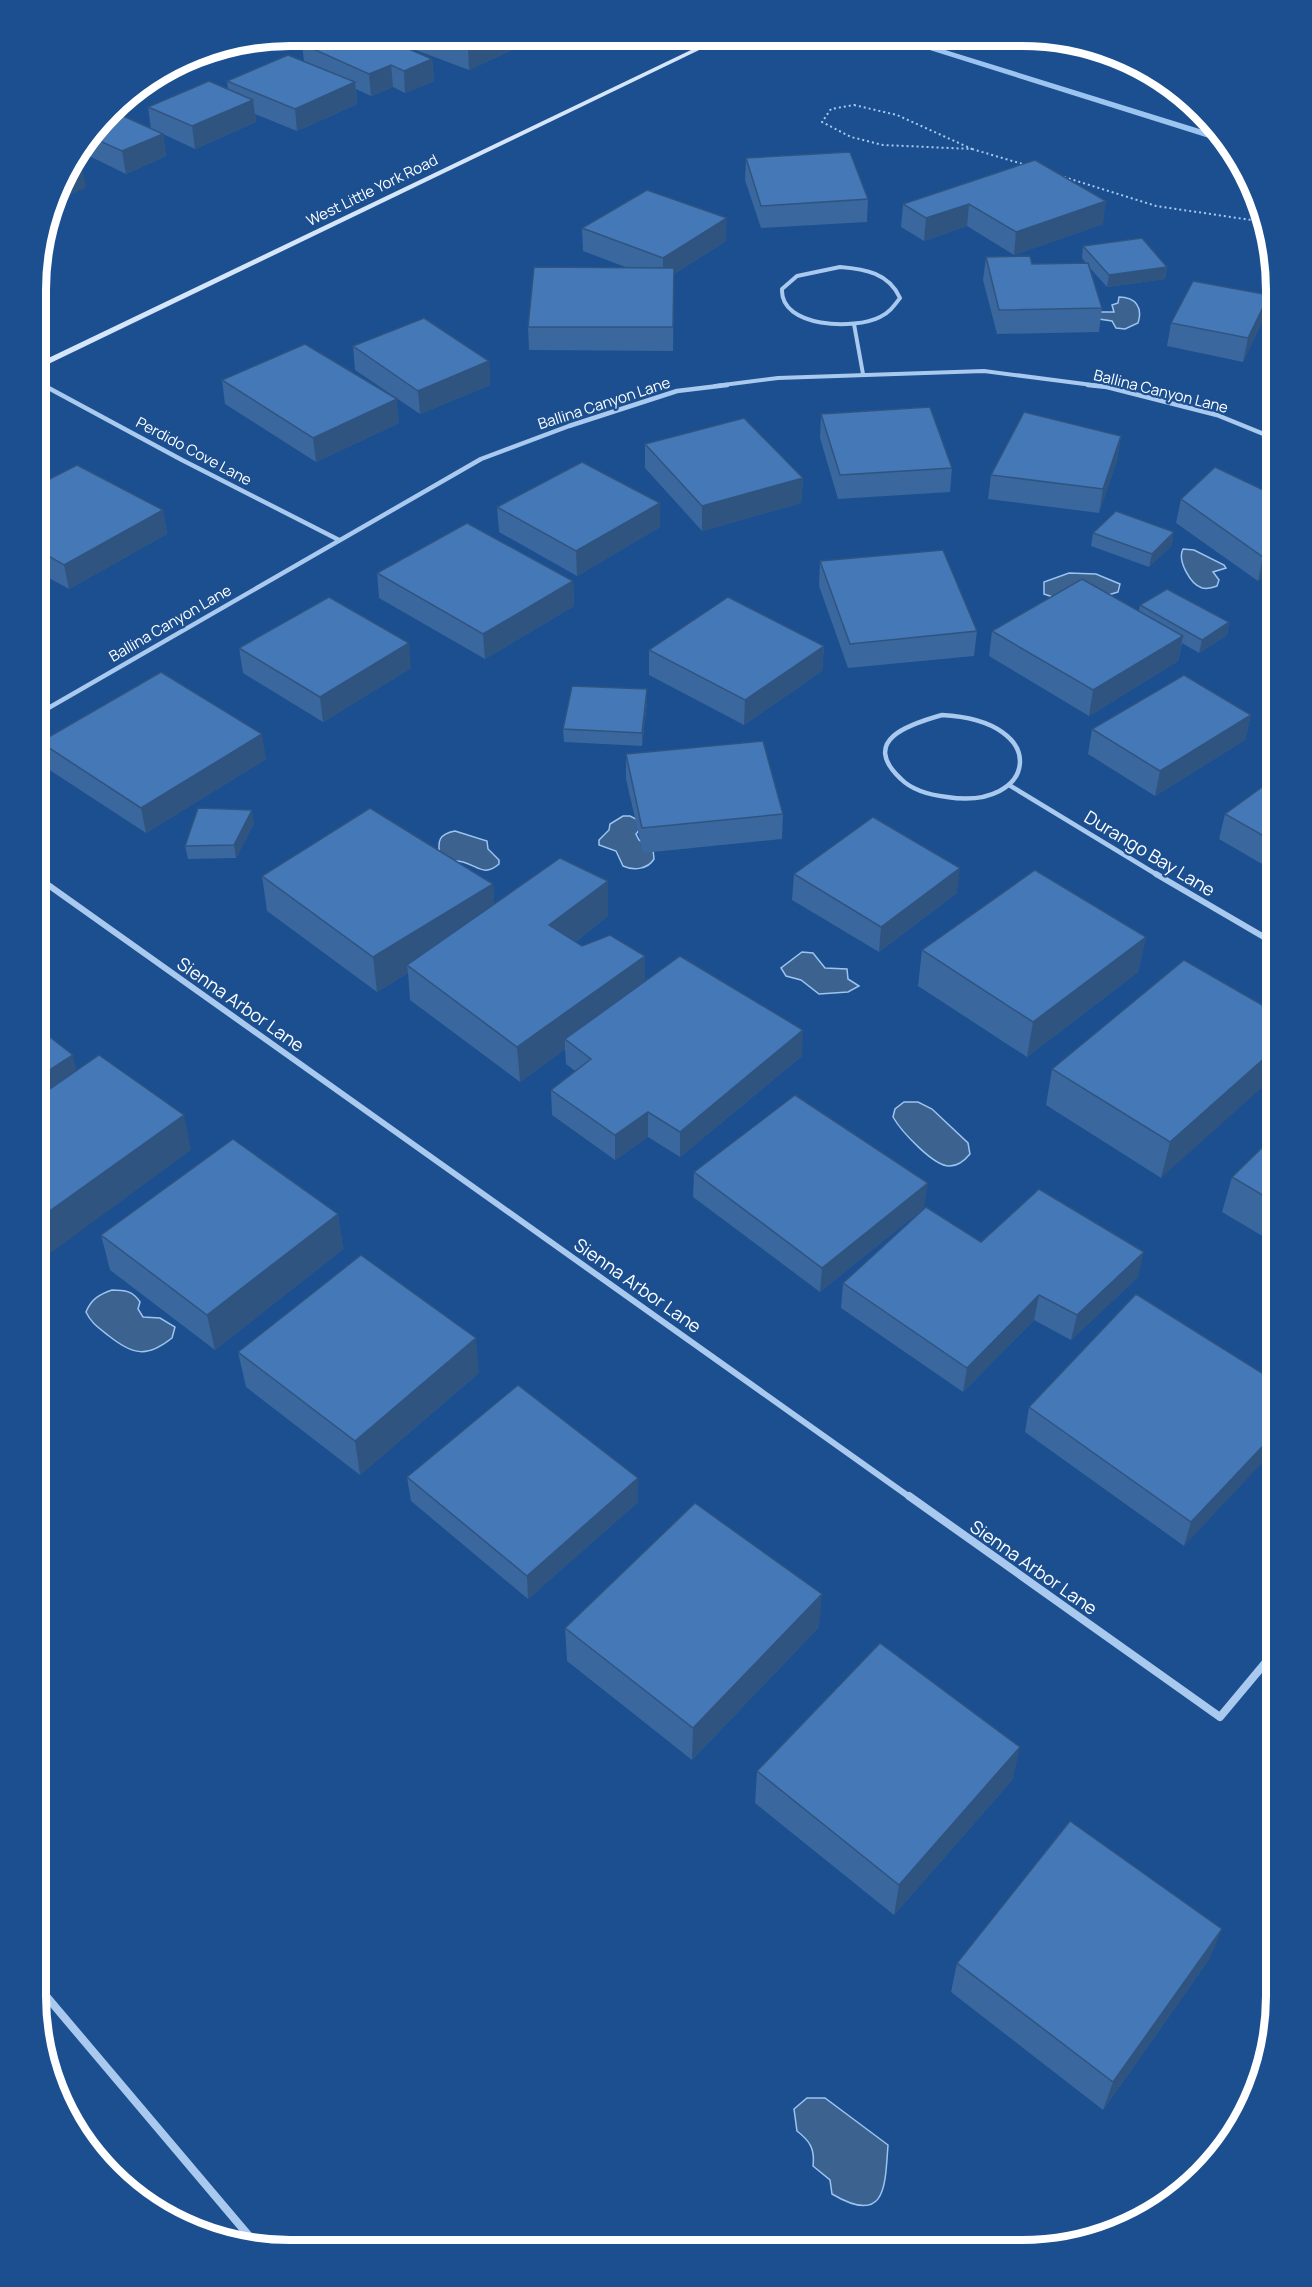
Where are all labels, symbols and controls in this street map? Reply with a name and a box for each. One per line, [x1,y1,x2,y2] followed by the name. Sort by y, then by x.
[303,149,441,231] street label: West Little York Road
[1092,364,1231,418] street label: Ballina Canyon Lane
[535,372,673,434] street label: Ballina Canyon Lane
[132,412,256,490] street label: Perdido Cove Lane
[105,579,235,667] street label: Ballina Canyon Lane
[1080,804,1220,902] street label: Durango Bay Lane
[173,951,309,1057] street label: Sienna Arbor Lane
[570,1232,706,1338] street label: Sienna Arbor Lane
[966,1514,1102,1620] street label: Sienna Arbor Lane

